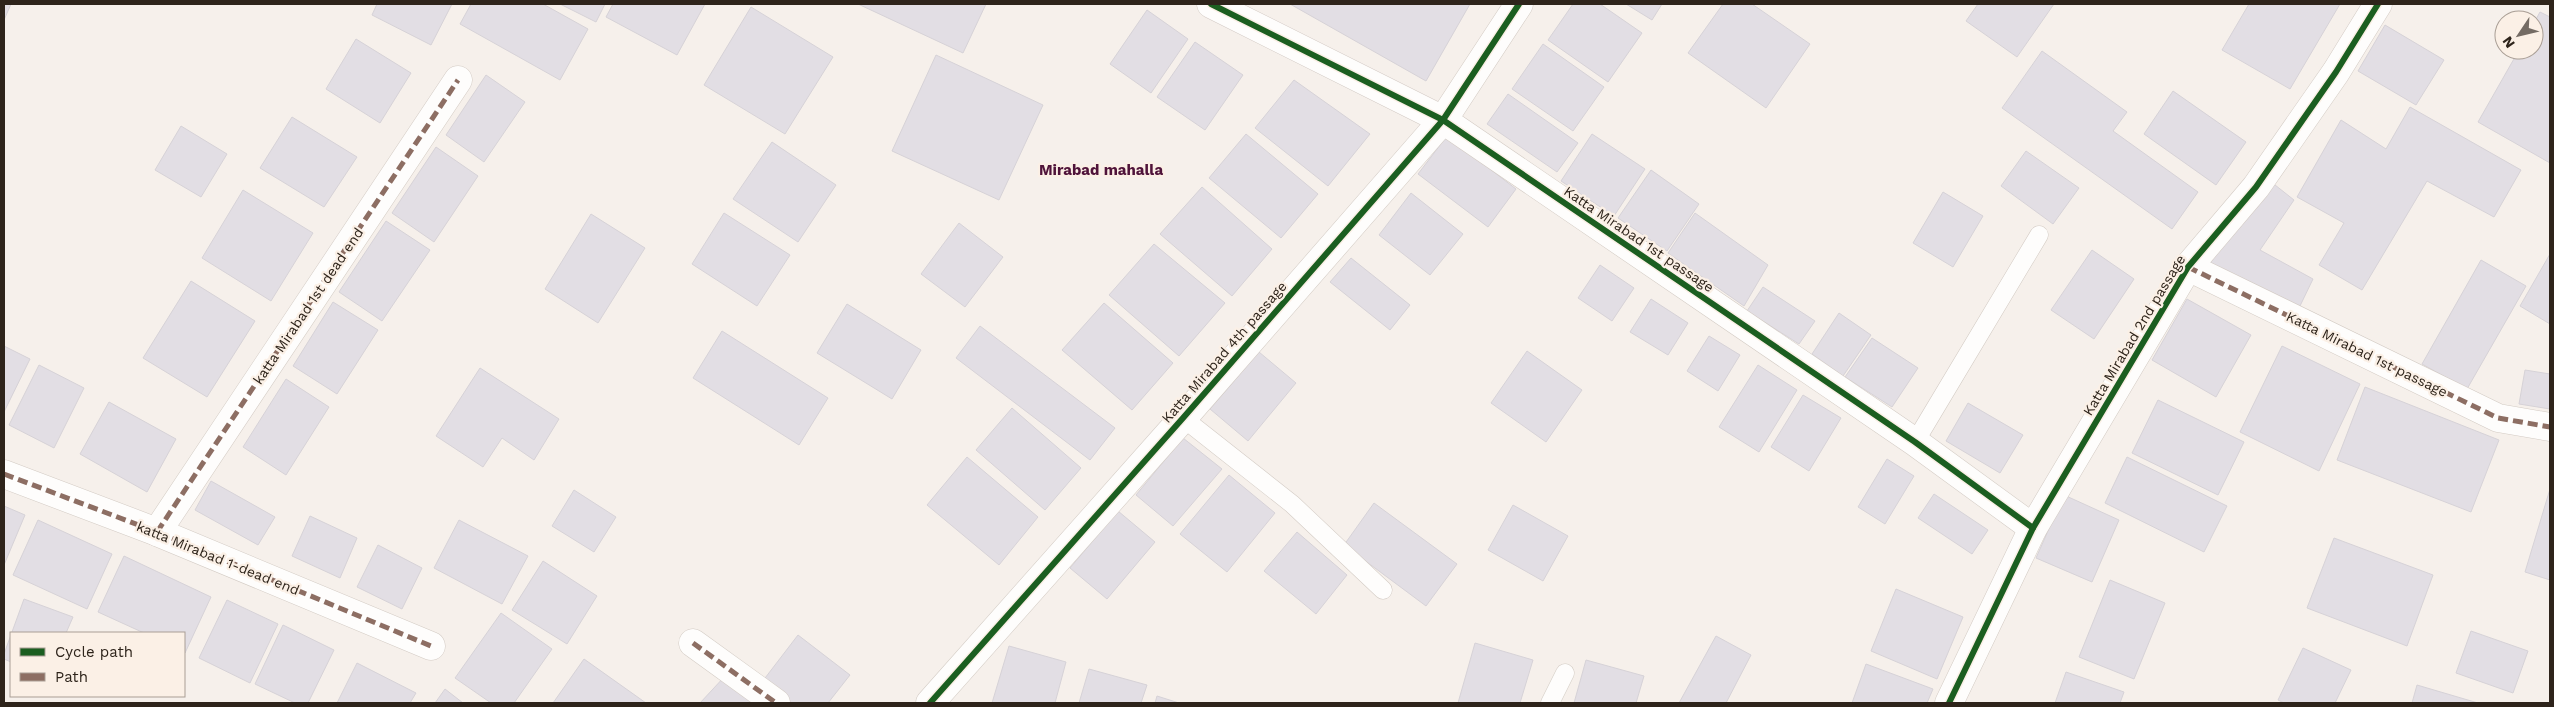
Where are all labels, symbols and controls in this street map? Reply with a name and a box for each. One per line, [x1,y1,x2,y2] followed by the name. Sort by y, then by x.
[2494,10,2544,60] north arrow
[2499,34,2518,51] text: N
[1039,161,1163,179] district label: Mirabad mahalla
[1561,183,1717,295] street label: Katta Mirabad 1st passage
[250,225,366,387] street label: katta Mirabad 1st dead end
[2080,252,2188,418] street label: Katta Mirabad 2nd passage
[1158,278,1290,426] street label: Katta Mirabad 4th passage
[2284,308,2450,400] street label: Katta Mirabad 1st passage
[134,518,302,598] street label: katta Mirabad 1-dead end
[10,632,185,697] legend
[55,643,133,661] text: Cycle path
[55,668,88,686] text: Path

